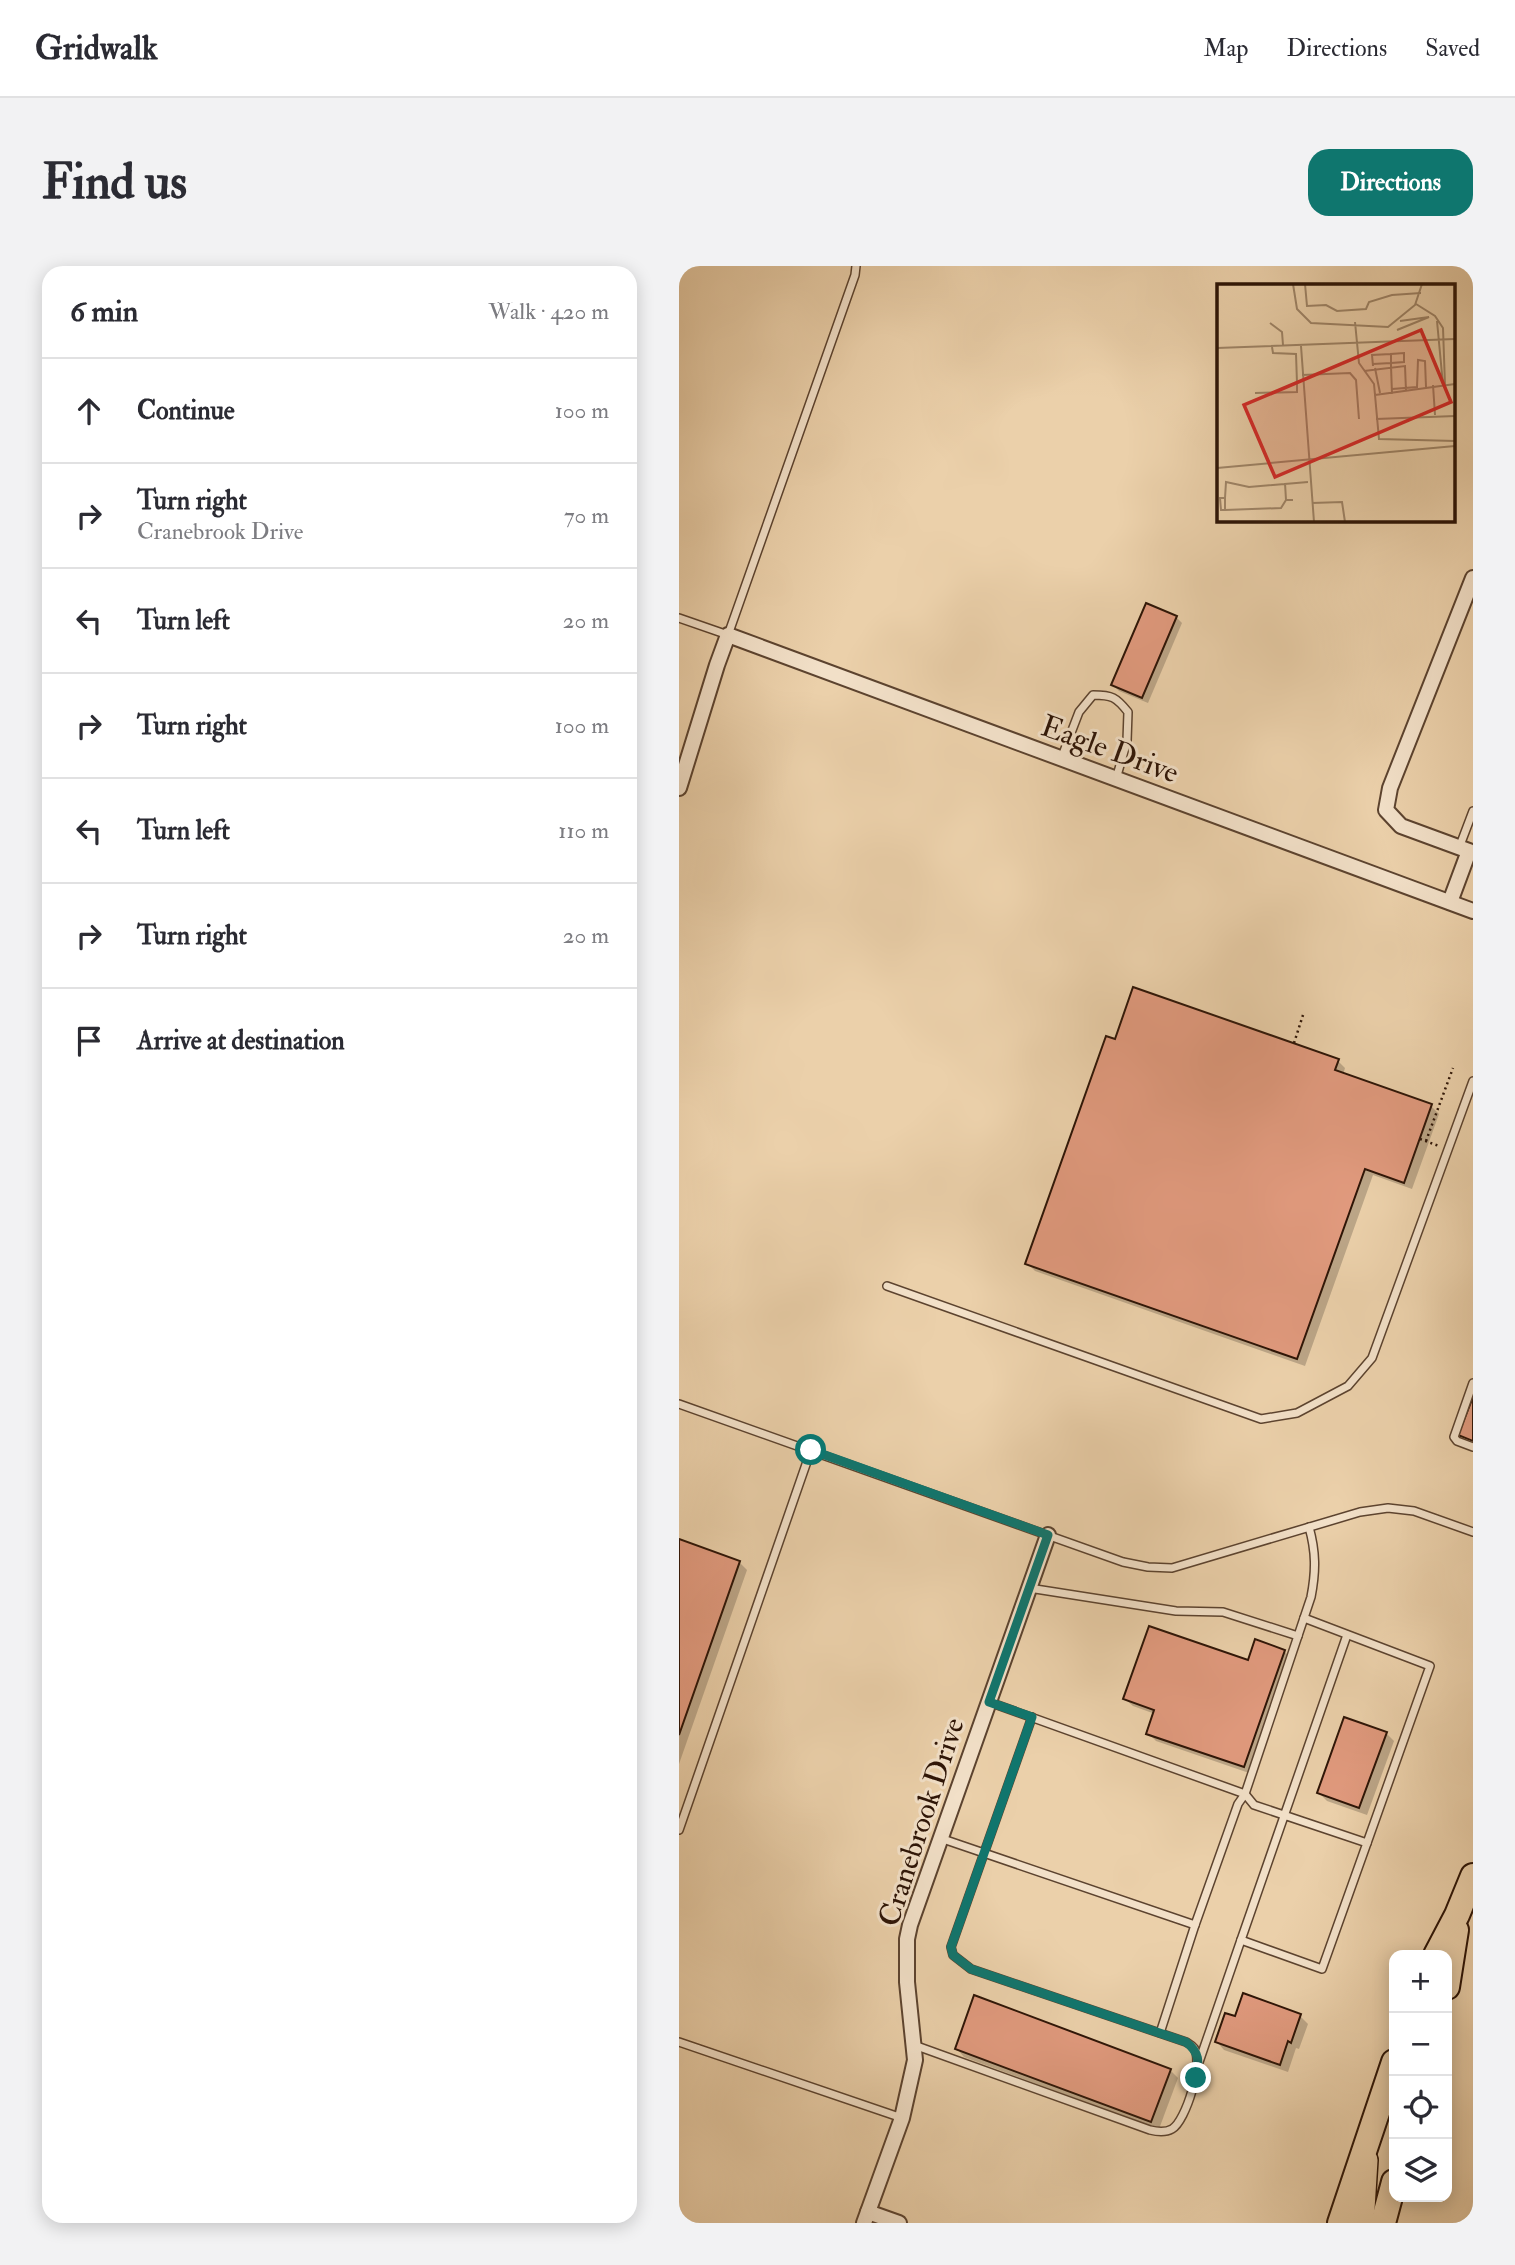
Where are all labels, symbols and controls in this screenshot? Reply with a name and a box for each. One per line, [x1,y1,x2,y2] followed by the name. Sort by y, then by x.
[35,28,158,69] text: Gridwalk
[1203,33,1248,64] text: Map
[1286,33,1387,64] text: Directions
[1425,33,1480,64] text: Saved
[1308,149,1473,216] button: Directions
[42,152,187,213] text: Find us
[1217,284,1455,522] inset map
[70,293,138,330] text: 6 min
[489,297,609,326] text: Walk · 420 m
[70,392,108,430] icon: ahead
[137,395,235,427] text: Continue
[555,396,609,425] text: 100 m
[137,485,247,517] text: Turn right
[70,497,108,535] icon: right
[564,501,609,530] text: 70 m
[137,517,303,546] text: Cranebrook Drive
[70,602,108,640] icon: left
[137,605,230,637] text: Turn left
[563,606,609,635] text: 20 m
[70,707,108,745] icon: right
[1036,707,1184,791] street label: Eagle Drive
[137,710,247,742] text: Turn right
[555,711,609,740] text: 100 m
[70,812,108,850] icon: left
[137,815,230,847] text: Turn left
[558,816,609,845] text: 110 m
[70,917,108,955] icon: right
[137,920,247,952] text: Turn right
[563,921,609,950] text: 20 m
[70,1022,108,1060] icon: arrive
[137,1025,345,1057] text: Arrive at destination
[795,1434,826,1465] route start
[870,1713,973,1931] street label: Cranebrook Drive
[1389,1950,1452,2202] map controls
[1389,1950,1452,2013] button: +
[1389,2013,1452,2076] button: −
[1180,2062,1211,2093] route end
[1389,2076,1452,2139] button: locate
[1389,2139,1452,2202] button: layers

